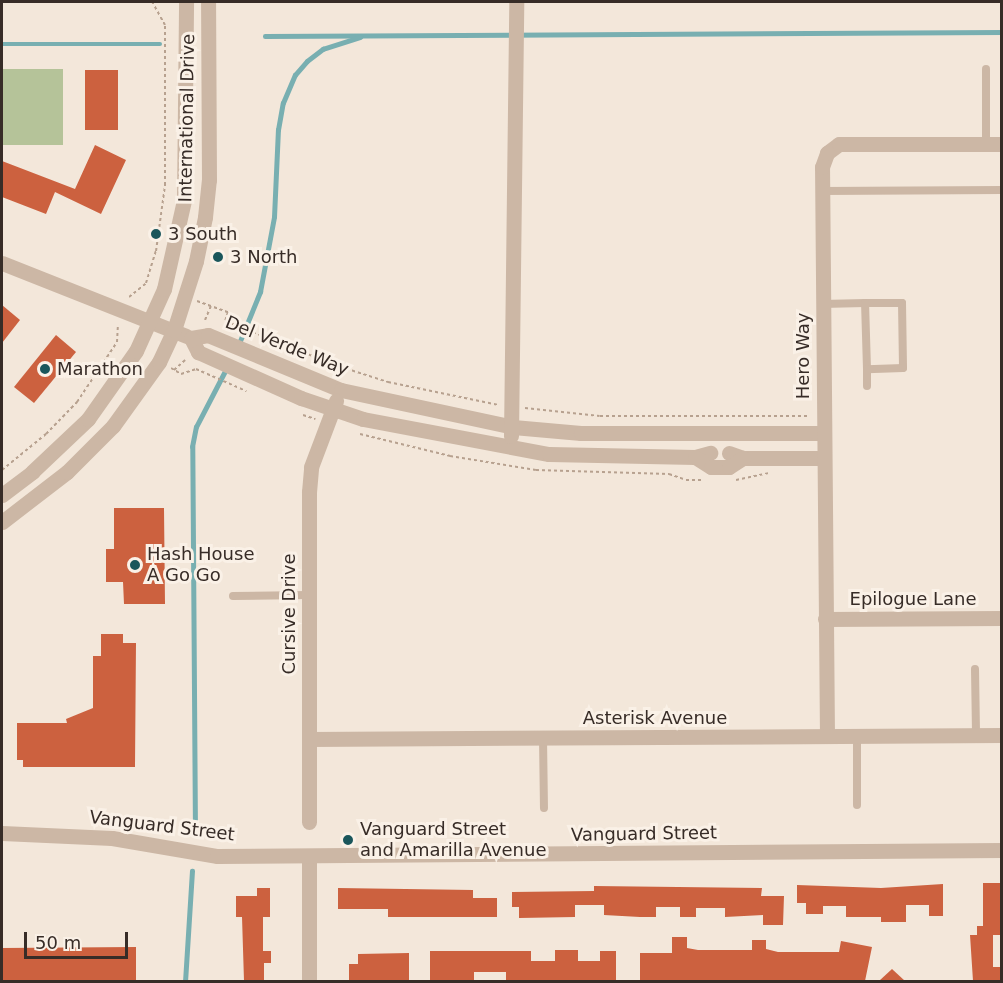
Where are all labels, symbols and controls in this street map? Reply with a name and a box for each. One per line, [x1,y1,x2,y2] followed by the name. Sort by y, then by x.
[175,34,199,202] street label: International Drive
[168,223,237,245] place label: 3 South
[149,227,163,241] marker: 3 South
[230,246,298,268] place label: 3 North
[211,250,225,264] marker: 3 North
[222,311,352,381] street label: Del Verde Way
[792,313,814,399] street label: Hero Way
[57,358,143,380] place label: Marathon
[38,362,52,376] marker: Marathon
[147,544,254,586] place label: Hash House A Go Go
[278,553,300,675] street label: Cursive Drive
[128,558,142,572] marker: Hash House A Go Go
[850,588,976,610] street label: Epilogue Lane
[583,707,727,729] street label: Asterisk Avenue
[88,806,236,846] street label: Vanguard Street
[360,819,546,862] place label: Vanguard Street and Amarilla Avenue
[571,822,717,846] street label: Vanguard Street
[341,833,355,847] marker: Vanguard Street and Amarilla Avenue
[27,920,130,958] scale bar
[35,932,81,953] text: 50 m

